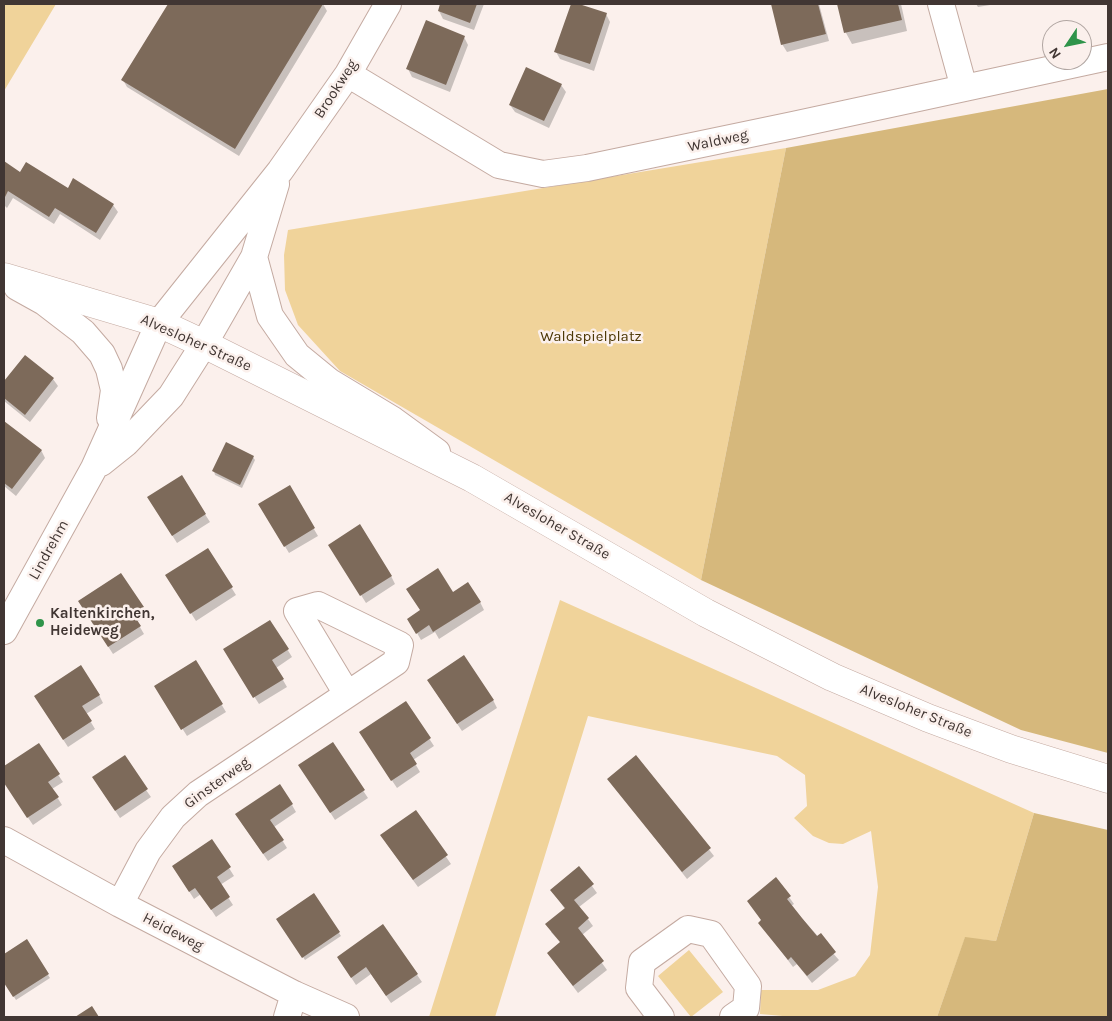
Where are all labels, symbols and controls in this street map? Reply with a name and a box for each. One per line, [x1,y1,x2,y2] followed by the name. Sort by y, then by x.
[1042,20,1092,70] north arrow
[1045,44,1065,62] text: N
[310,56,362,122] street label: Brookweg
[686,126,750,156] street label: Waldweg
[138,311,254,375] street label: Alvesloher Straße
[540,328,642,346] park label: Waldspielplatz
[501,488,613,564] street label: Alvesloher Straße
[25,517,73,583] street label: Lindrehm
[50,605,154,640] place label: Kaltenkirchen, Heideweg
[34,617,46,629] marker: Kaltenkirchen, Heideweg
[857,680,975,742] street label: Alvesloher Straße
[181,753,253,813] street label: Ginsterweg
[140,909,206,955] street label: Heideweg

